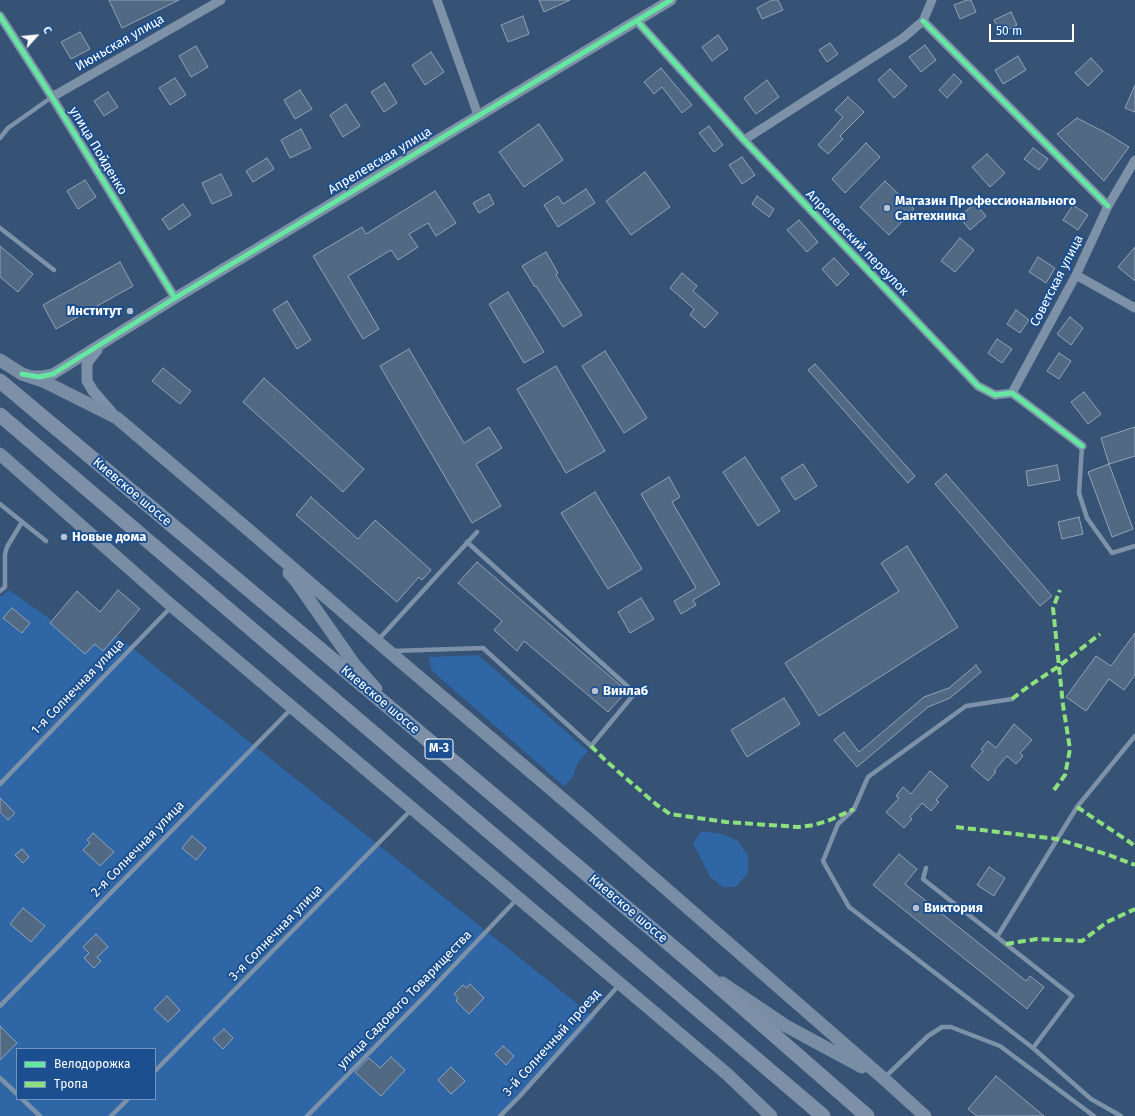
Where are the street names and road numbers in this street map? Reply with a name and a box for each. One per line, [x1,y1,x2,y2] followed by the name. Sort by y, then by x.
[73,11,167,75] street label: Июньская улица
[66,104,130,198] street label: улица Пойденко
[325,124,435,198] street label: Апрелевская улица
[802,187,912,299] street label: Апрелевский переулок
[1027,233,1087,329] street label: Советская улица
[90,455,174,529] street label: Киевское шоссе
[28,636,128,738] street label: 1-я Солнечная улица
[338,663,422,737] street label: Киевское шоссе
[425,739,453,759] road number: М-3
[88,798,188,900] street label: 2-я Солнечная улица
[586,872,670,946] street label: Киевское шоссе
[226,882,326,984] street label: 3-я Солнечная улица
[334,927,476,1073] street label: улица Садового Товарищества
[500,986,604,1100] street label: 3-й Солнечный проезд

